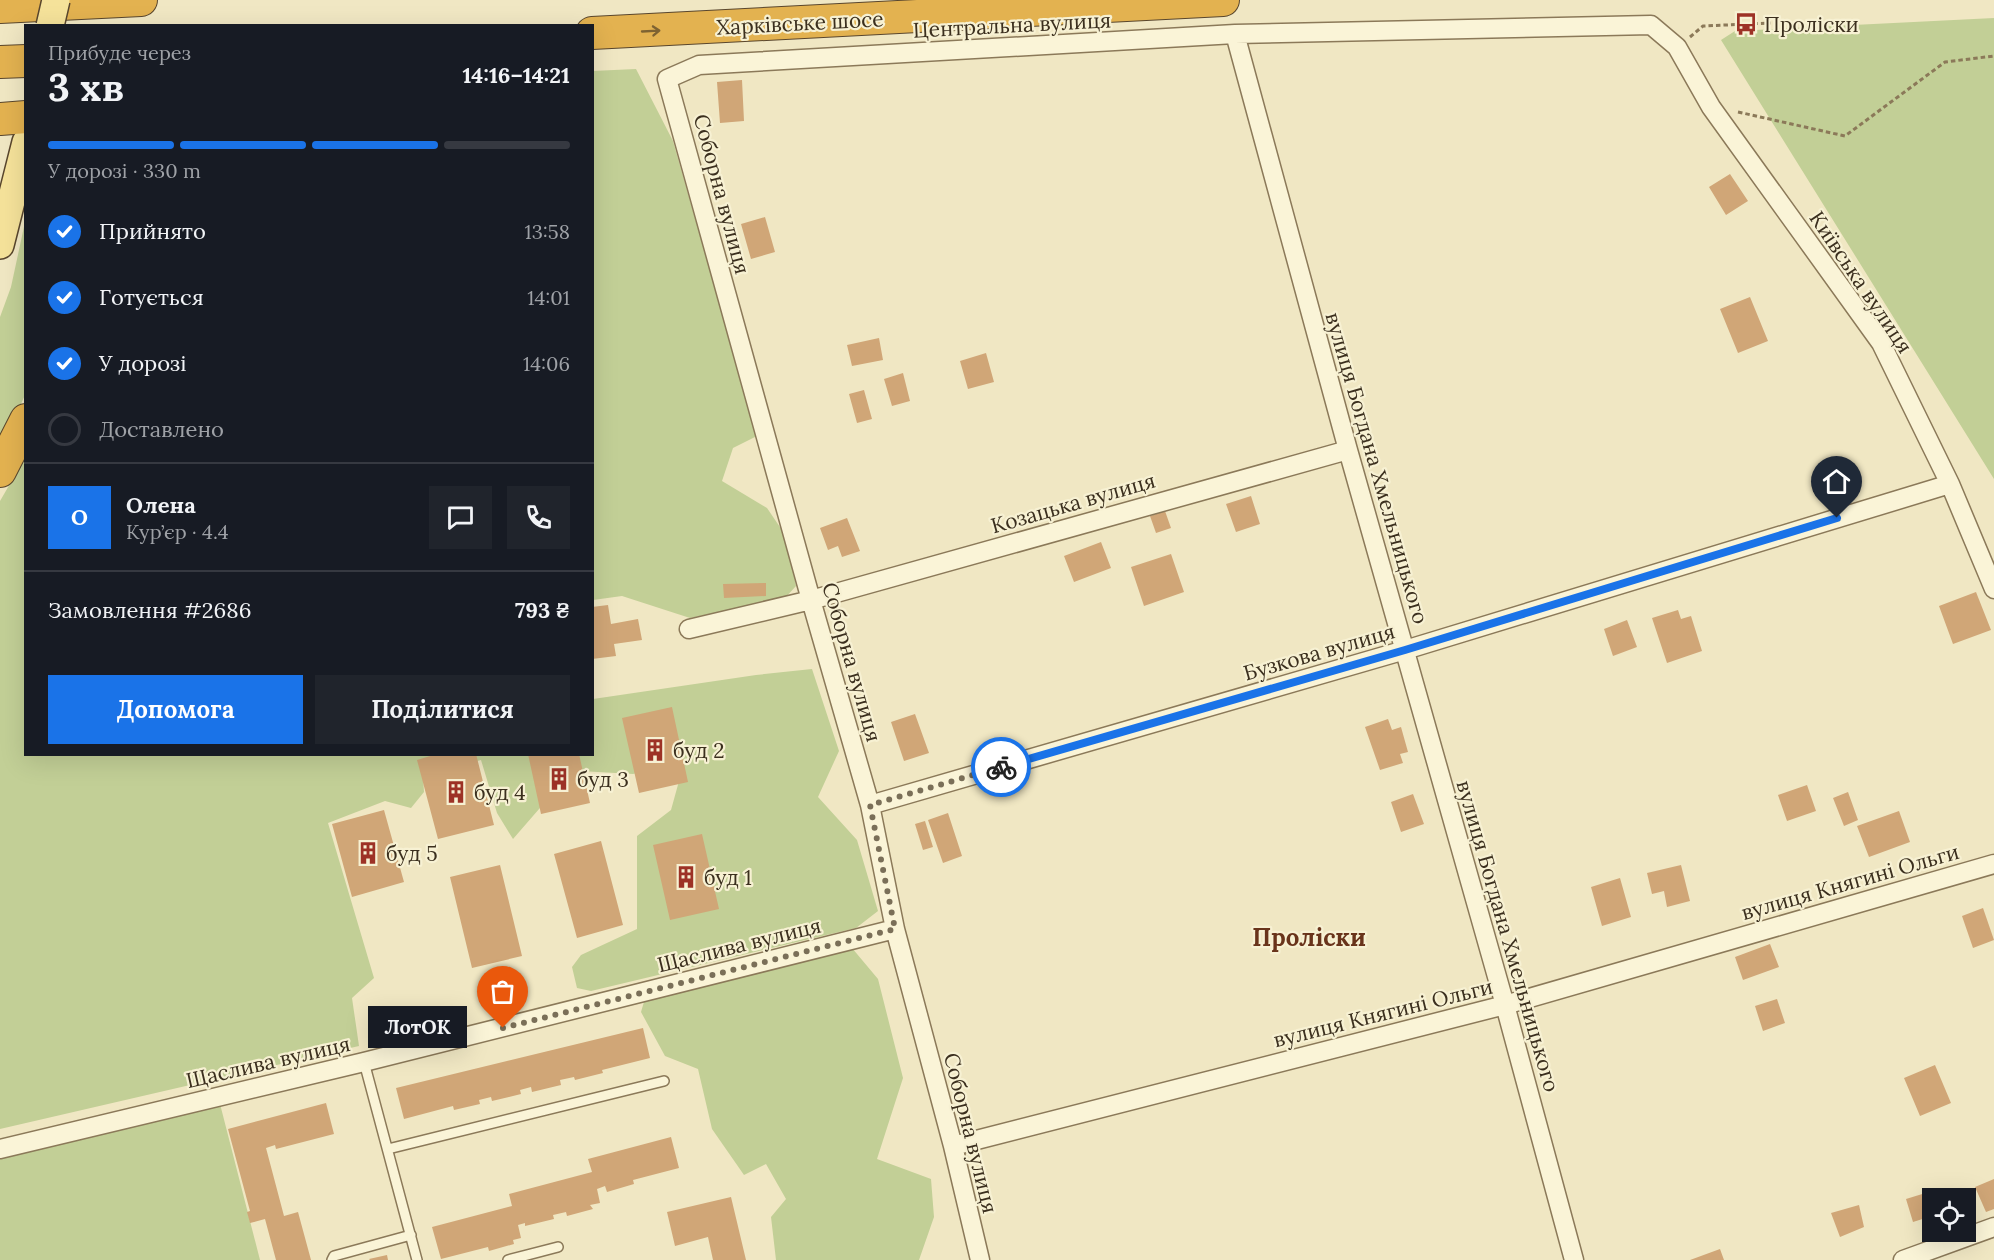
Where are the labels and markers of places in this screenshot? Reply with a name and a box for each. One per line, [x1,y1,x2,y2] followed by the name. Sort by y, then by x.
[1733,11,1759,37] bus stop icon: Проліски
[1764,11,1859,38] place label: Проліски
[1811,456,1862,518] pin
[642,737,668,763] building icon: буд 2
[673,737,725,764] place label: буд 2
[546,766,572,792] building icon: буд 3
[577,766,629,793] place label: буд 3
[443,779,469,805] building icon: буд 4
[474,779,526,806] place label: буд 4
[355,840,381,866] building icon: буд 5
[386,840,438,867] place label: буд 5
[673,864,699,890] building icon: буд 1
[704,864,752,891] place label: буд 1
[477,966,528,1028] pin
[368,1007,467,1049] callout: ЛотОК

